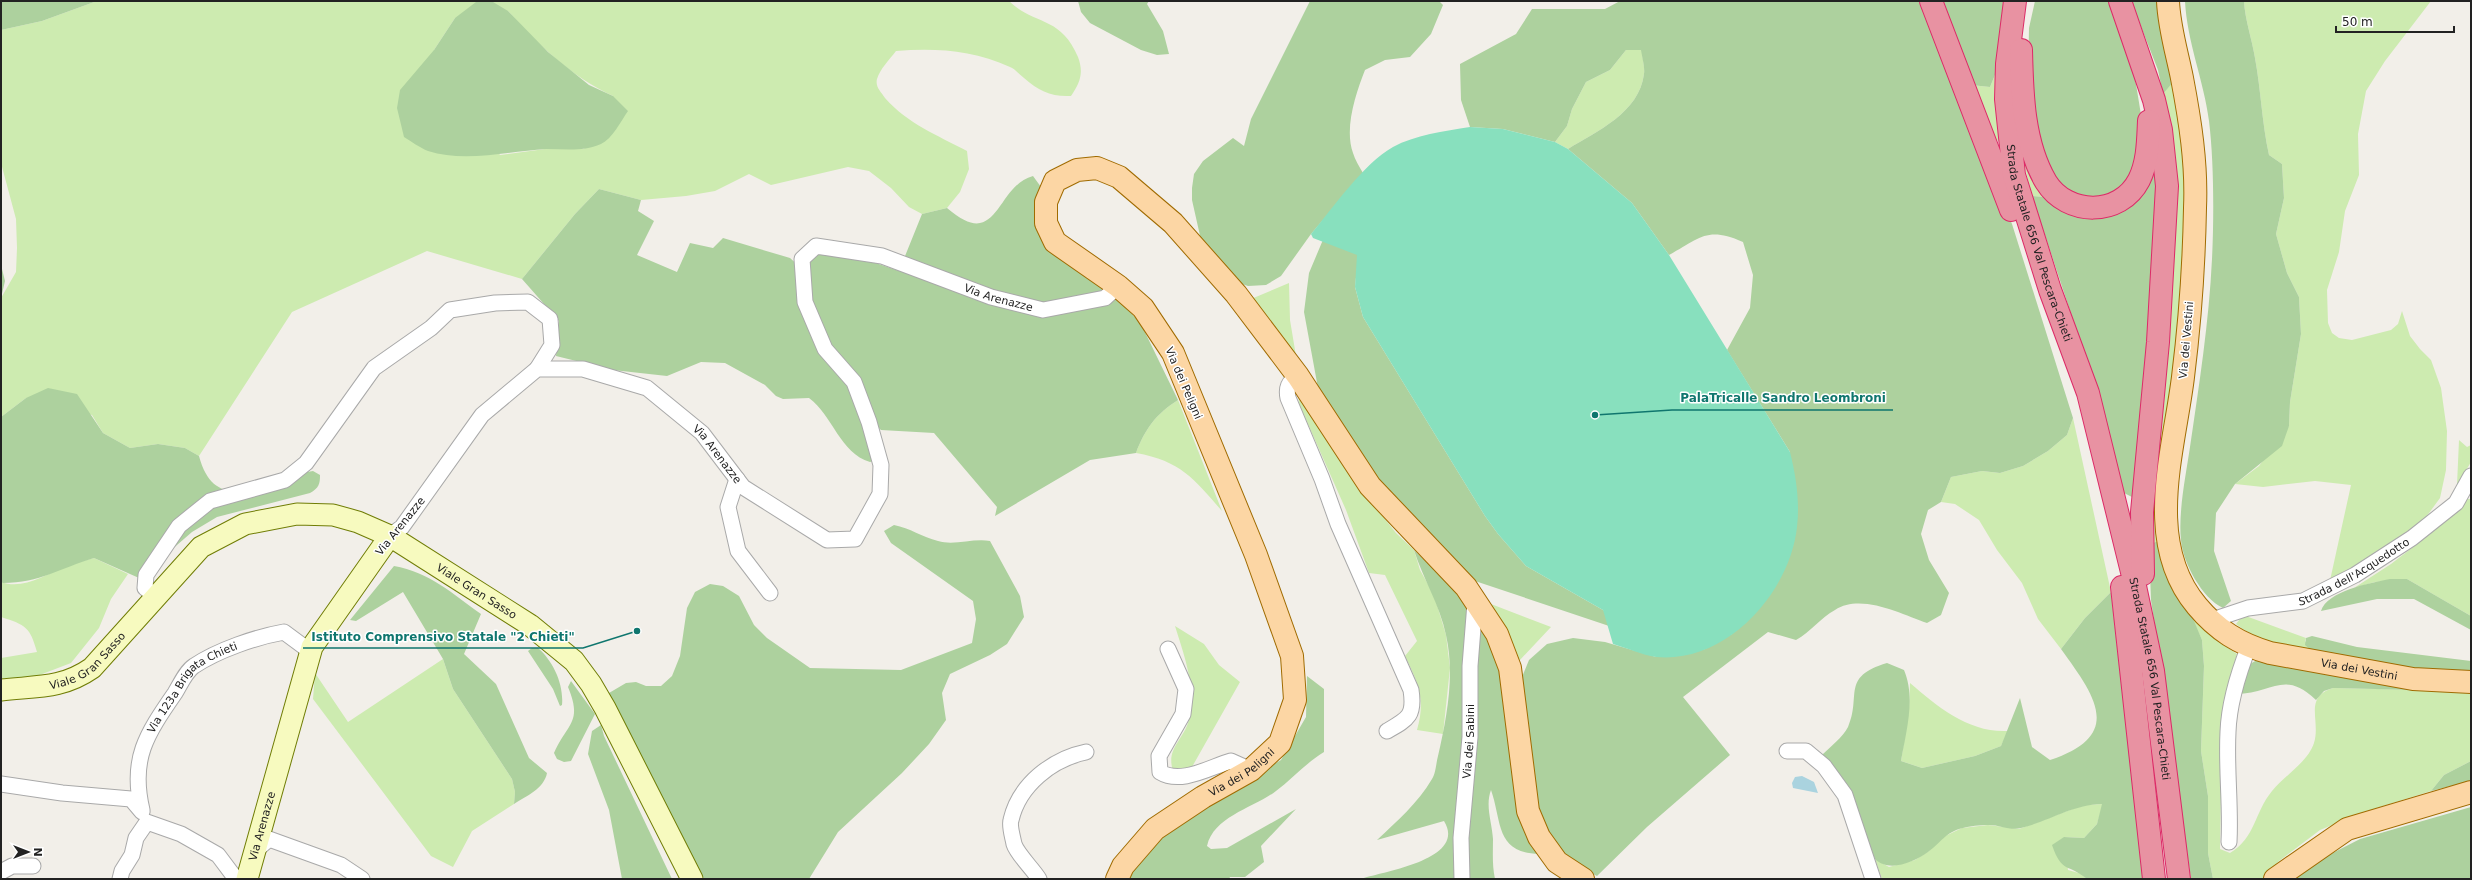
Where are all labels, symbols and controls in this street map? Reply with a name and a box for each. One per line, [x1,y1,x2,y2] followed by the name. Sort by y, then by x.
[2336,8,2454,34] scale bar
[2342,15,2373,29] text: 50 m
[2004,144,2074,343] street label: Strada Statale 656 Val Pescara-Chieti
[962,281,1034,314] street label: Via Arenazze
[2177,301,2196,379] street label: Via dei Vestini
[1163,345,1205,421] street label: Via dei Peligni
[1672,386,1893,410] callout: PalaTricalle Sandro Leombroni
[1680,391,1886,405] text: PalaTricalle Sandro Leombroni
[690,422,744,486] street label: Via Arenazze
[373,494,428,558] street label: Via Arenazze
[2298,535,2412,609] street label: Strada dell'Acquedotto
[434,561,519,622] street label: Viale Gran Sasso
[2126,576,2173,781] street label: Strada Statale 656 Val Pescara-Chieti
[303,624,583,648] callout: Istituto Comprensivo Statale "2 Chieti"
[48,629,128,692] street label: Viale Gran Sasso
[311,630,575,644] text: Istituto Comprensivo Statale "2 Chieti"
[145,640,239,735] street label: Via 123a Brigata Chieti
[2320,656,2398,683] street label: Via dei Vestini
[1460,704,1477,779] street label: Via dei Sabini
[1207,745,1277,799] street label: Via dei Peligni
[246,790,278,862] street label: Via Arenazze
[8,832,48,872] north arrow
[31,847,44,857] text: N

